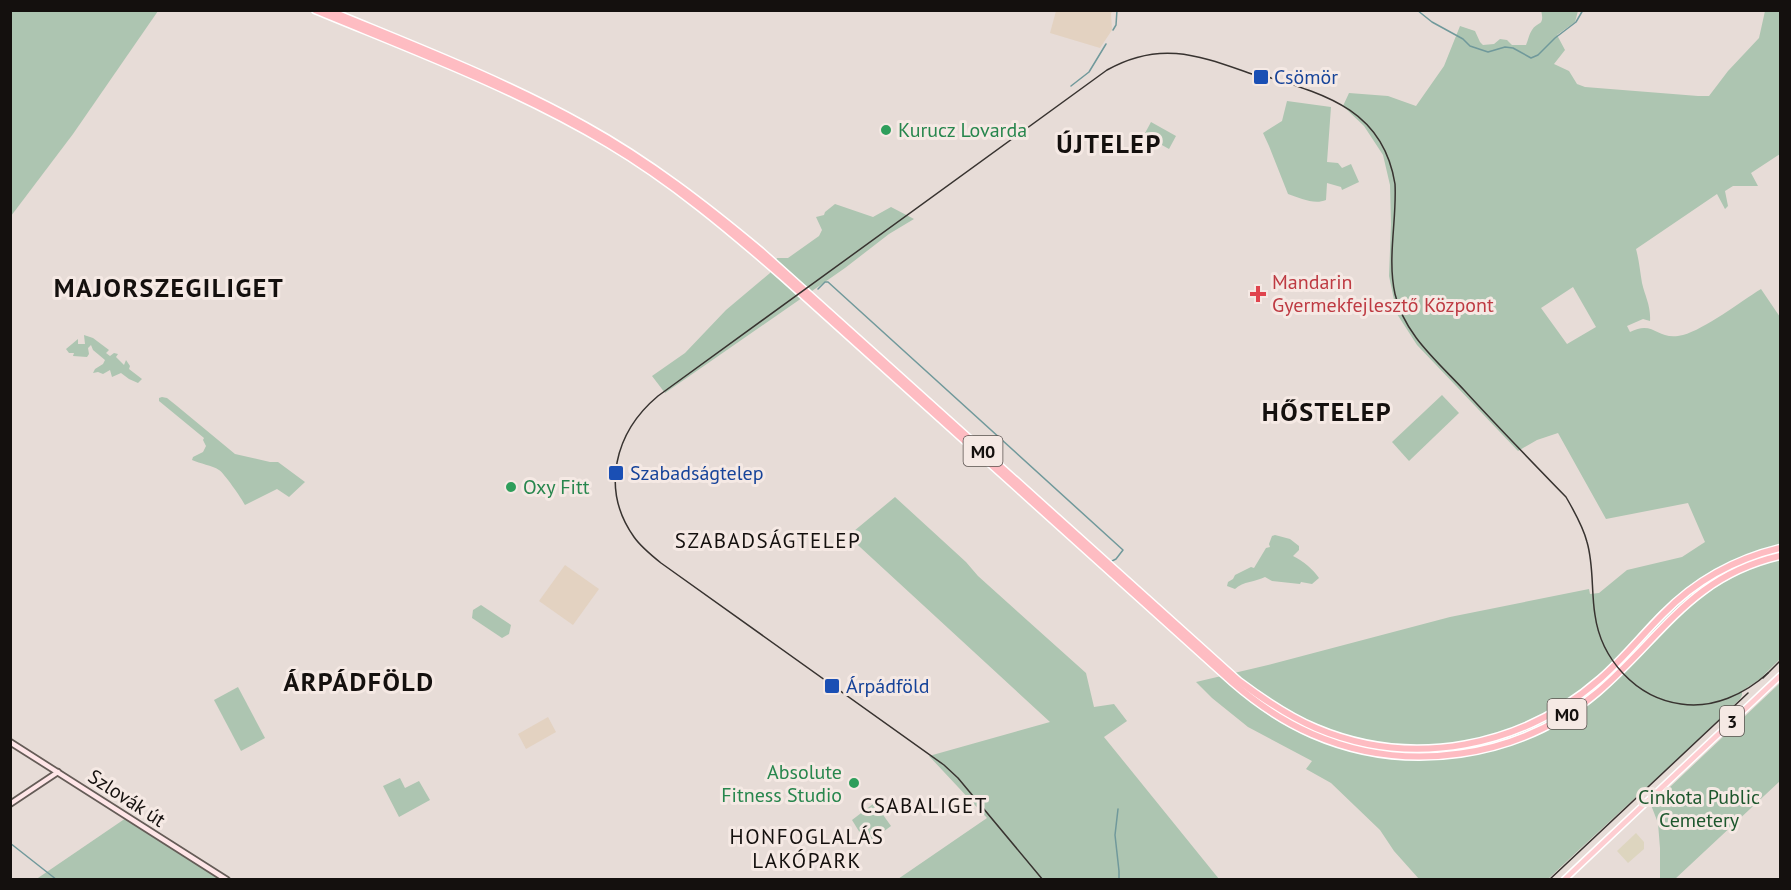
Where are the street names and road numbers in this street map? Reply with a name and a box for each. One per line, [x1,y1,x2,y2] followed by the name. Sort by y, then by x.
[964,436,1002,466] road number: M0
[1548,699,1586,729] road number: M0
[1720,706,1744,736] road number: 3
[83,763,171,833] street label: Szlovák út

